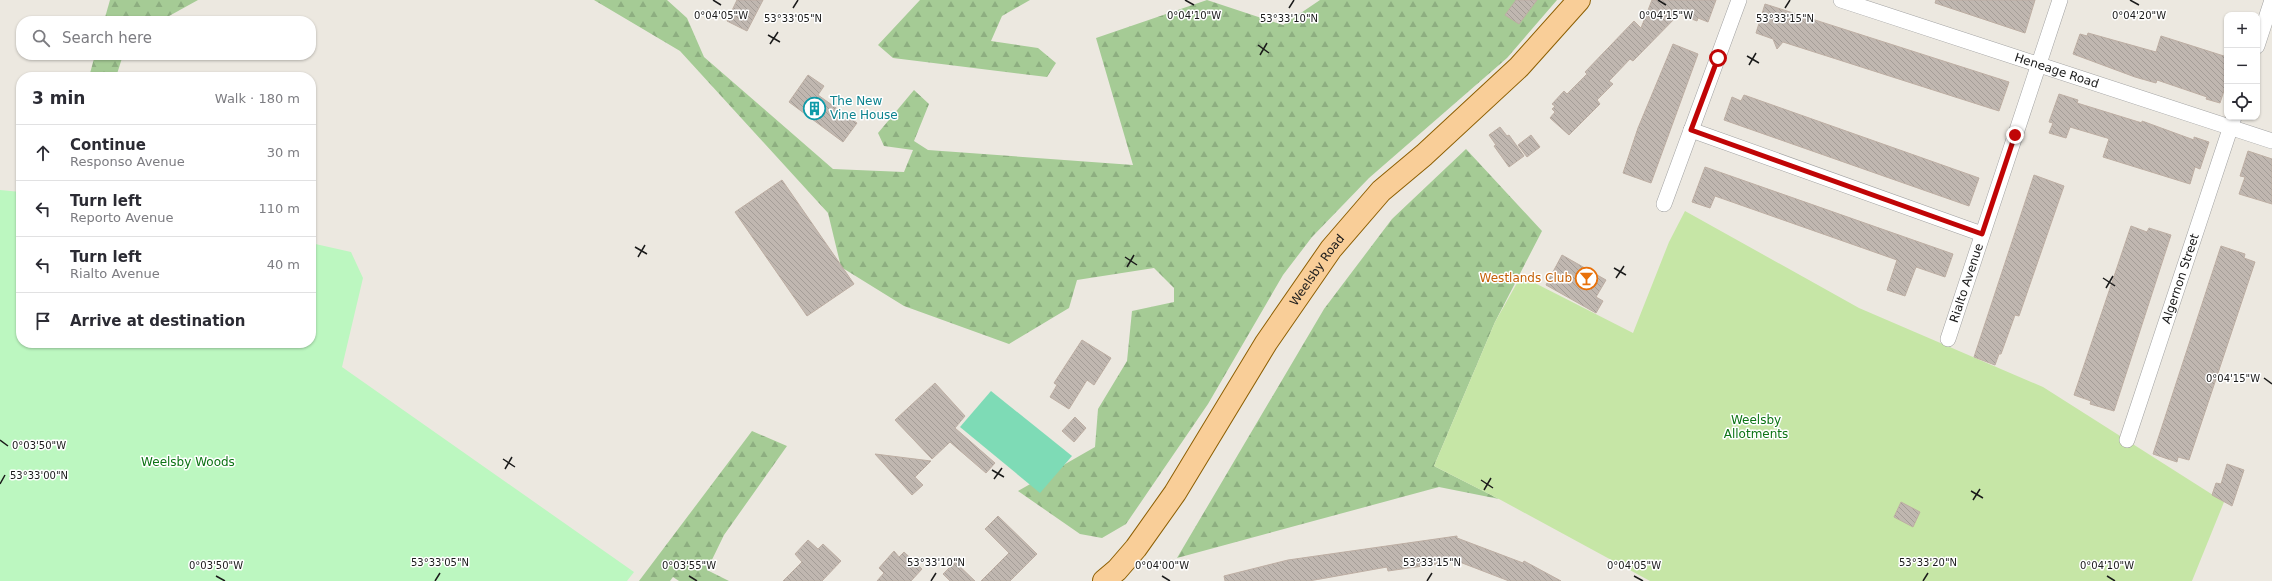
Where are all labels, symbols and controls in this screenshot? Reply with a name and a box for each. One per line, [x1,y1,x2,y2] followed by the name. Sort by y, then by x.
[694,10,748,21] text: 0°04'05"W
[1167,10,1221,21] text: 0°04'10"W
[1639,10,1693,21] text: 0°04'15"W
[2112,10,2166,21] text: 0°04'20"W
[2224,12,2260,120] map controls
[2224,12,2260,48] button: +
[764,13,822,24] text: 53°33'05"N
[1260,13,1318,24] text: 53°33'10"N
[1756,13,1814,24] text: 53°33'15"N
[16,16,316,60] search box
[30,27,52,49] icon: search
[62,29,152,47] text: Search here
[2224,48,2260,84] button: −
[1709,49,1727,67] route start
[2013,50,2101,91] street label: Heneage Road
[2224,84,2260,120] button: locate
[32,88,85,108] text: 3 min
[215,91,300,106] text: Walk · 180 m
[829,94,898,122] place label: The New Vine House
[802,95,828,121] building icon: The New Vine House
[2006,126,2024,144] route end
[70,136,146,154] text: Continue
[32,142,54,164] icon: ahead
[267,145,300,160] text: 30 m
[70,154,185,169] text: Responso Avenue
[70,192,142,210] text: Turn left
[32,198,54,220] icon: left
[258,201,300,216] text: 110 m
[70,210,173,225] text: Reporto Avenue
[2159,231,2202,326] street label: Algernon Street
[1287,232,1347,308] street label: Weelsby Road
[1947,241,1986,325] street label: Rialto Avenue
[70,248,142,266] text: Turn left
[32,254,54,276] icon: left
[267,257,300,272] text: 40 m
[1574,265,1600,291] bar icon: Westlands Club
[70,266,160,281] text: Rialto Avenue
[1480,271,1572,285] place label: Westlands Club
[32,310,54,332] icon: arrive
[70,312,245,330] text: Arrive at destination
[2206,373,2260,384] text: 0°04'15"W
[1724,413,1788,441] park label: Weelsby Allotments
[12,440,66,451] text: 0°03'50"W
[141,455,235,469] park label: Weelsby Woods
[10,470,68,481] text: 53°33'00"N
[411,557,469,568] text: 53°33'05"N
[907,557,965,568] text: 53°33'10"N
[1403,557,1461,568] text: 53°33'15"N
[1899,557,1957,568] text: 53°33'20"N
[189,560,243,571] text: 0°03'50"W
[662,560,716,571] text: 0°03'55"W
[1135,560,1189,571] text: 0°04'00"W
[1607,560,1661,571] text: 0°04'05"W
[2080,560,2134,571] text: 0°04'10"W

